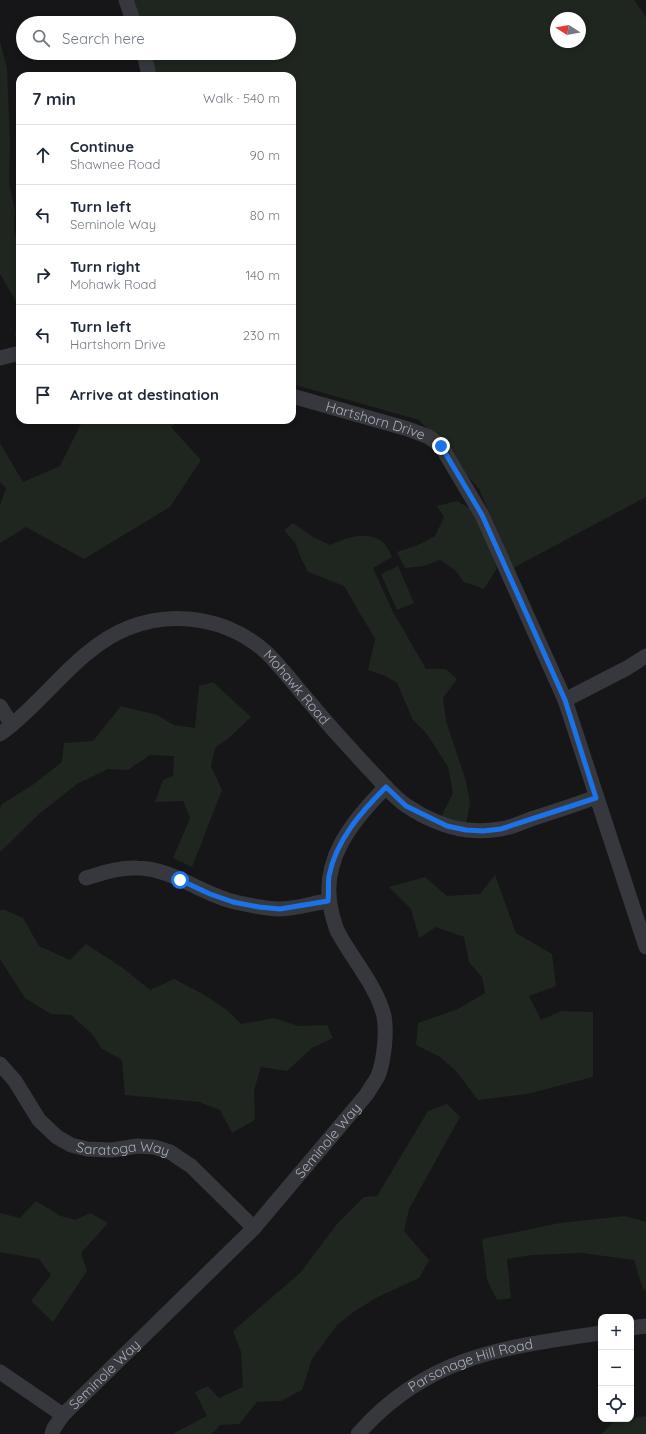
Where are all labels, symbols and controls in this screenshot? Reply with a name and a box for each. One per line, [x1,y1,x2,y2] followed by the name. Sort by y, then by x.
[550,12,586,48] north arrow
[16,16,296,60] search box
[30,27,52,49] icon: search
[62,29,145,48] text: Search here
[32,88,76,109] text: 7 min
[203,90,280,106] text: Walk · 540 m
[70,137,134,156] text: Continue
[32,144,54,166] icon: ahead
[250,147,280,163] text: 90 m
[70,156,160,172] text: Shawnee Road
[70,197,132,216] text: Turn left
[32,204,54,226] icon: left
[250,207,280,223] text: 80 m
[70,216,156,232] text: Seminole Way
[70,257,141,276] text: Turn right
[32,264,54,286] icon: right
[245,267,280,283] text: 140 m
[70,276,156,292] text: Mohawk Road
[70,317,132,336] text: Turn left
[32,324,54,346] icon: left
[243,327,280,343] text: 230 m
[70,336,166,352] text: Hartshorn Drive
[32,384,54,406] icon: arrive
[70,385,219,404] text: Arrive at destination
[324,397,428,444] street label: Hartshorn Drive
[432,437,450,455] route end
[260,646,334,728] street label: Mohawk Road
[171,871,189,889] route start
[291,1099,365,1182] street label: Seminole Way
[74,1137,172,1160] street label: Saratoga Way
[598,1314,634,1422] map controls
[598,1314,634,1350] button: +
[405,1335,534,1396] street label: Parsonage Hill Road
[65,1336,144,1413] street label: Seminole Way
[598,1350,634,1386] button: −
[598,1386,634,1422] button: locate

